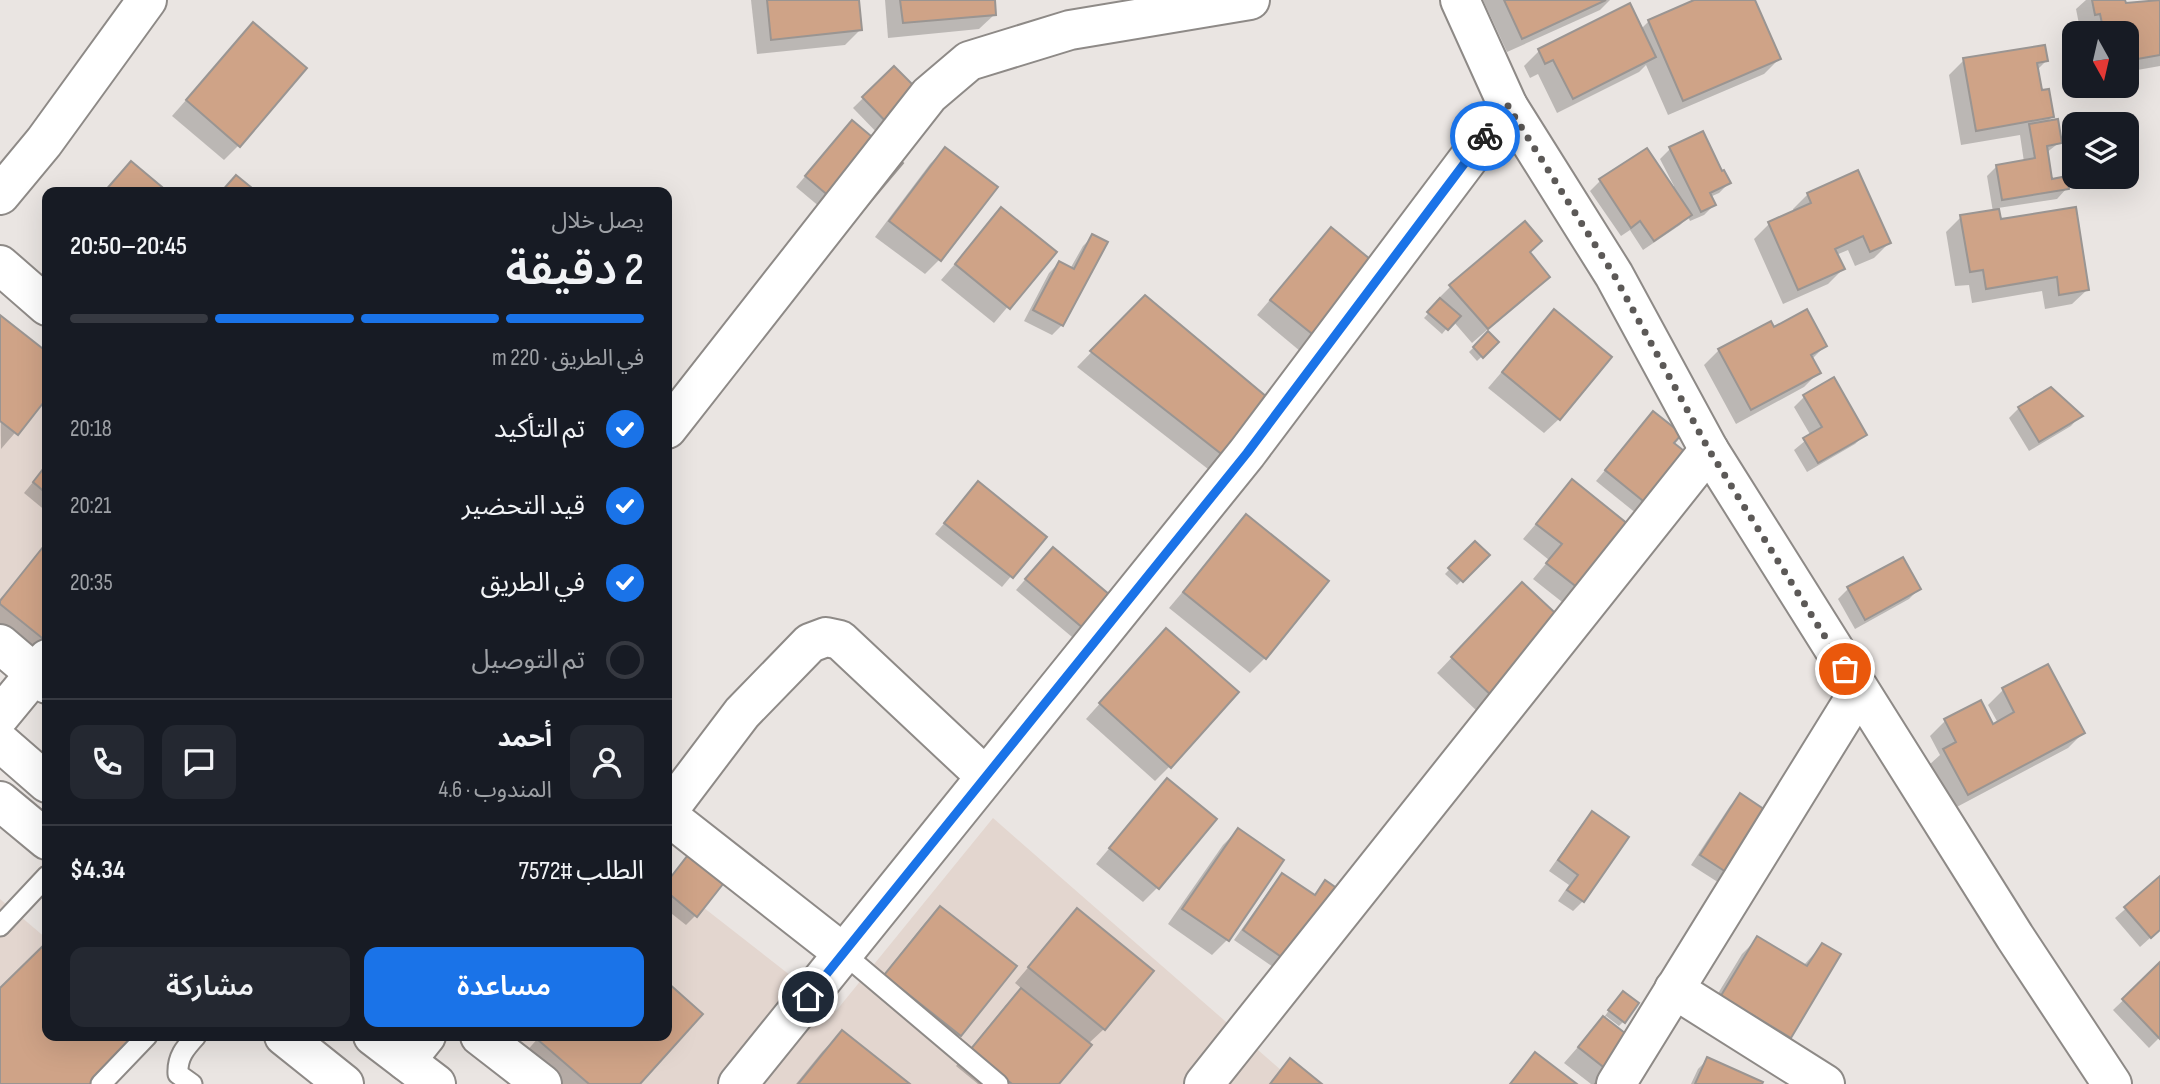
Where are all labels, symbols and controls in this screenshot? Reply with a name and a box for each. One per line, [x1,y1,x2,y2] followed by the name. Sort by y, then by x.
[2062,21,2138,98] north arrow
[2062,21,2139,189] map controls
[1450,101,1520,171] courier
[2062,112,2139,189] button: layers
[1466,117,1504,155] icon: bike
[552,207,644,235] text: يصل خلال
[70,231,187,262] text: 20:45–20:50
[506,243,644,298] text: 2 دقيقة
[492,344,644,372] text: في الطريق · 220 m
[606,410,644,448] icon: check
[494,414,585,445] text: تم التأكيد
[70,415,112,443] text: 20:18
[606,487,644,525] icon: check
[462,491,585,522] text: قيد التحضير
[70,492,111,520] text: 20:21
[606,564,644,602] icon: check
[480,568,585,599] text: في الطريق
[70,569,113,597] text: 20:35
[1815,639,1875,699] pin
[471,645,585,676] text: تم التوصيل
[1826,650,1864,688] icon: bag
[498,723,552,754] text: أحمد
[70,725,144,799] button: phone
[162,725,236,799] button: chat
[570,725,644,799] button: person
[439,776,552,804] text: المندوب · 4.6
[70,855,125,886] text: $4.34
[519,856,644,887] text: الطلب #7572
[70,947,350,1027] button: مشاركة
[364,947,644,1027] button: مساعدة
[778,967,838,1027] pin
[789,978,827,1016] icon: home

